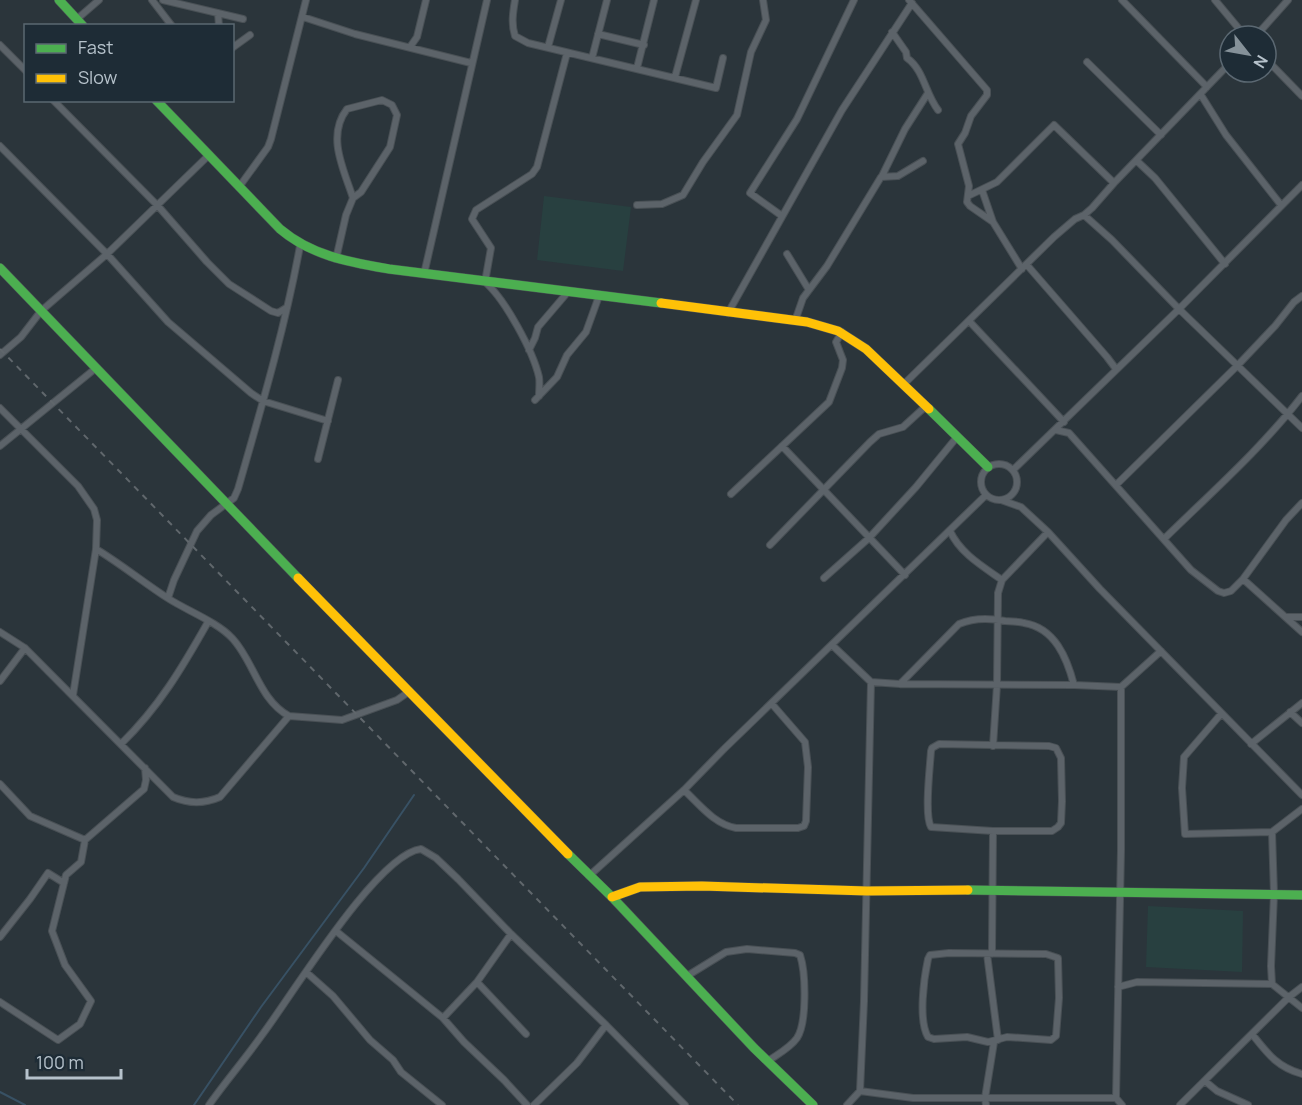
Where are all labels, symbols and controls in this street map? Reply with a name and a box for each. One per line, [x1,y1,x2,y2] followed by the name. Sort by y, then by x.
[24,24,234,102] legend
[1218,24,1278,84] north arrow
[78,35,113,59] text: Fast
[1248,51,1273,72] text: N
[78,65,118,89] text: Slow
[27,1042,122,1080] scale bar
[36,1050,84,1074] text: 100 m

